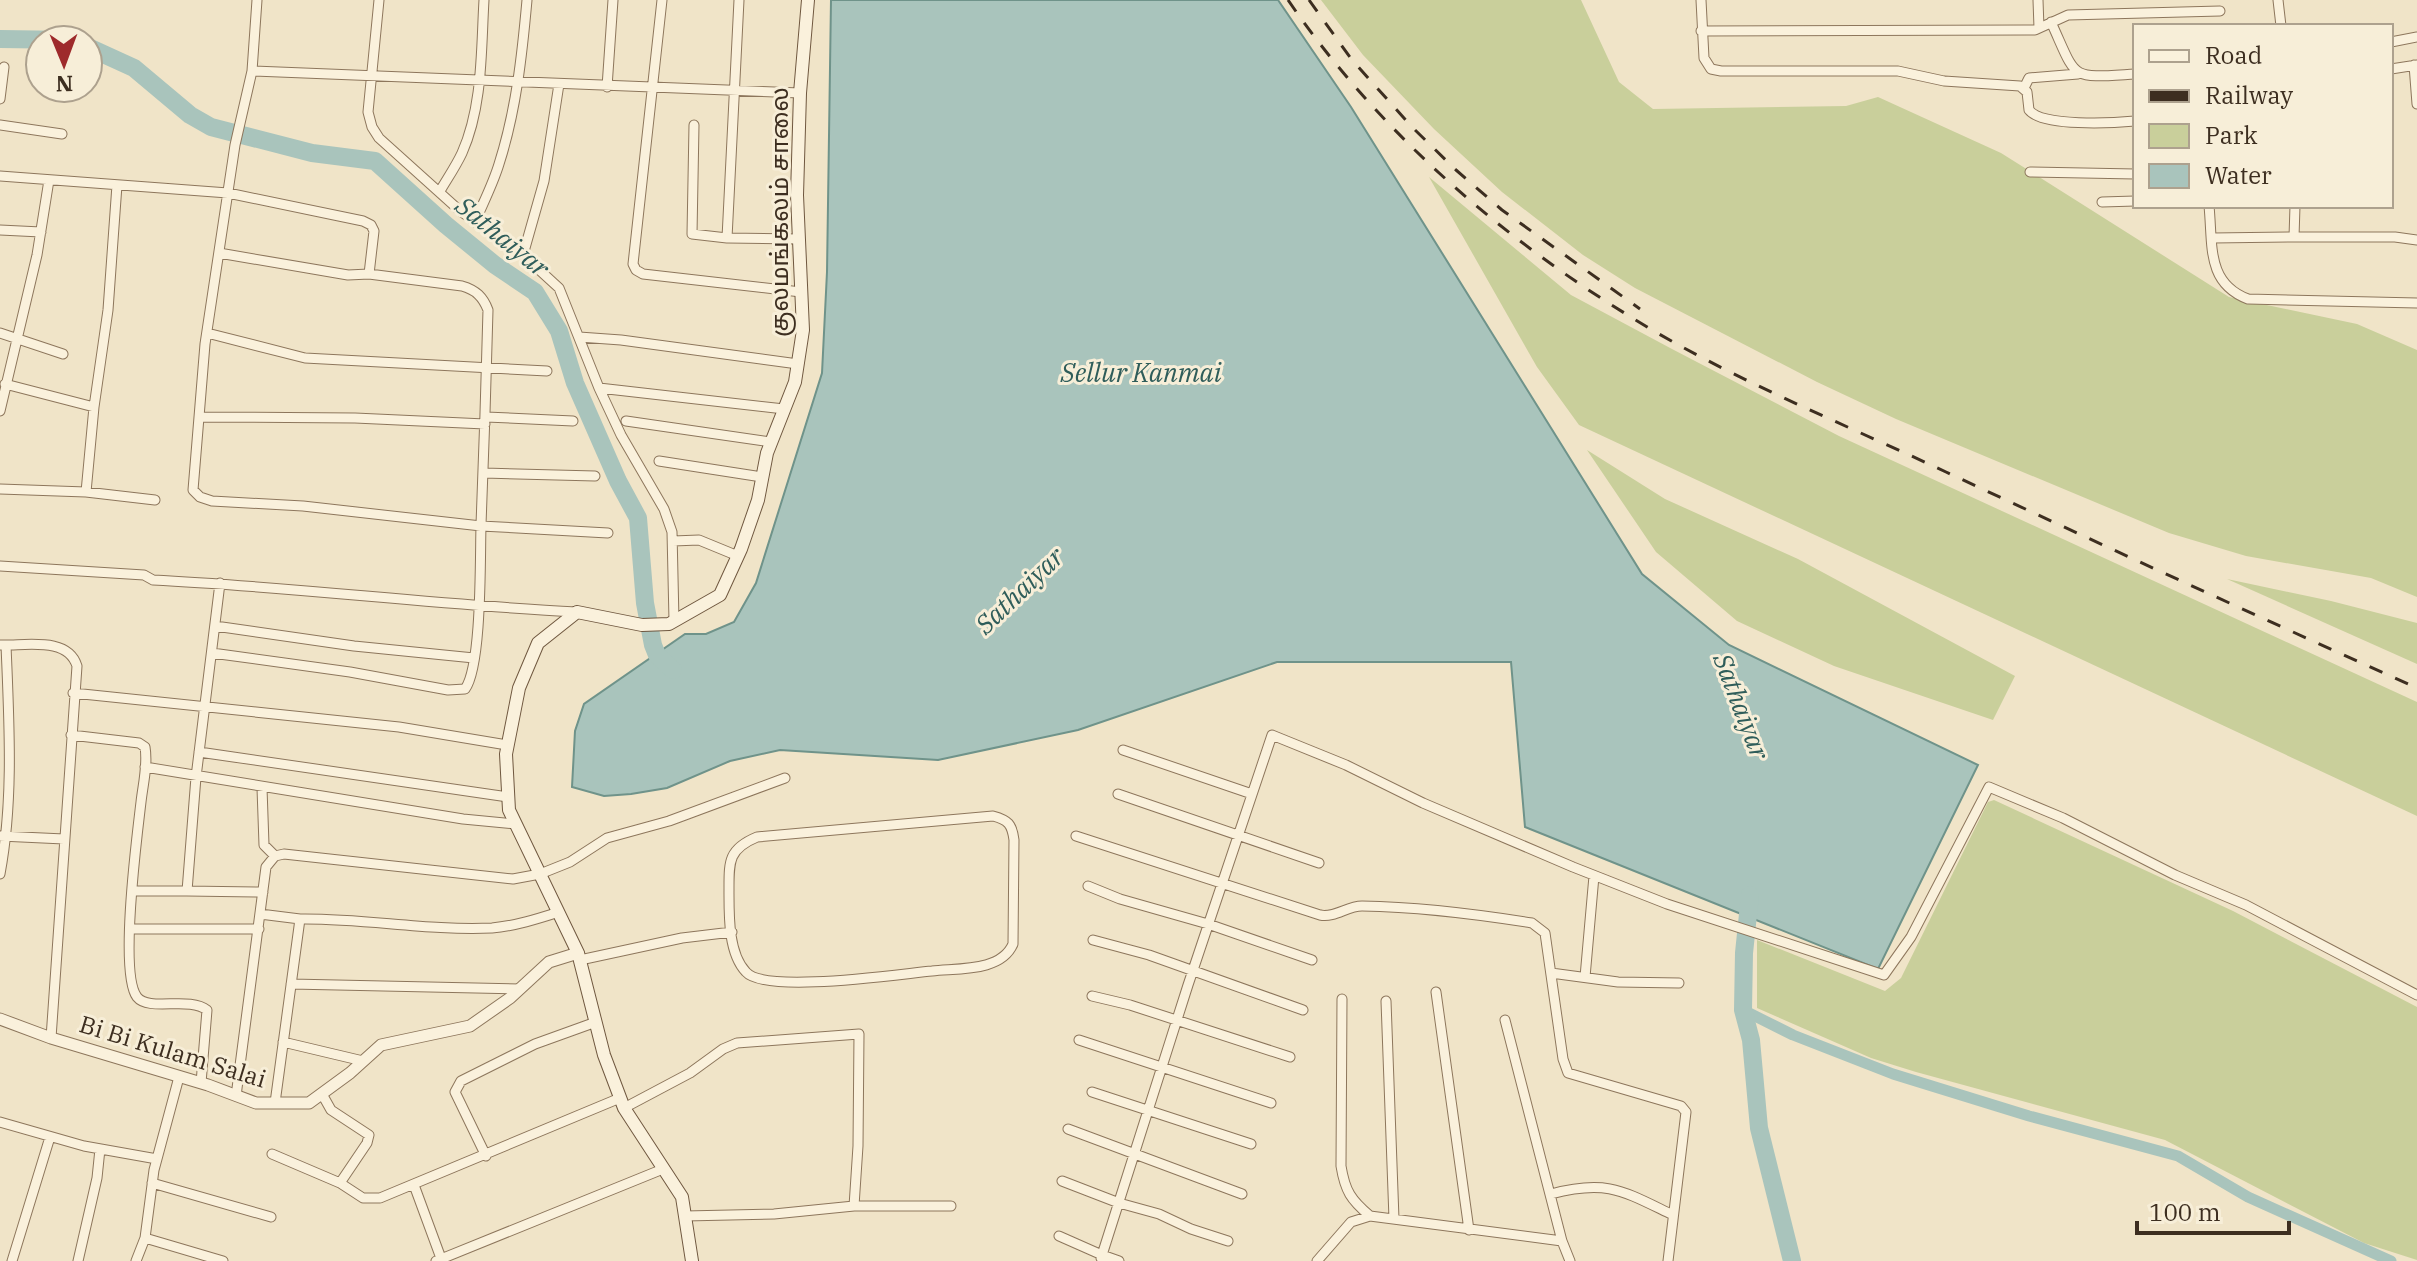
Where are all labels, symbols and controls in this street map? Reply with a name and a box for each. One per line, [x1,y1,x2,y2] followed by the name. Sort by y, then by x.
[24,24,104,104] north arrow
[2133,24,2393,208] legend
[2205,39,2262,71] text: Road
[55,70,73,99] text: N
[2205,79,2293,111] text: Railway
[763,87,796,337] street label: குலமங்கலம் சாலை
[2205,119,2257,151] text: Park
[2205,159,2272,191] text: Water
[448,187,557,284] water label: Sathaiyar
[1059,355,1222,389] water label: Sellur Kanmai
[967,539,1071,641] water label: Sathaiyar
[1706,647,1778,764] water label: Sathaiyar
[76,1007,270,1095] street label: Bi Bi Kulam Salai
[2137,1185,2289,1235] scale bar
[2149,1196,2221,1228] text: 100 m

